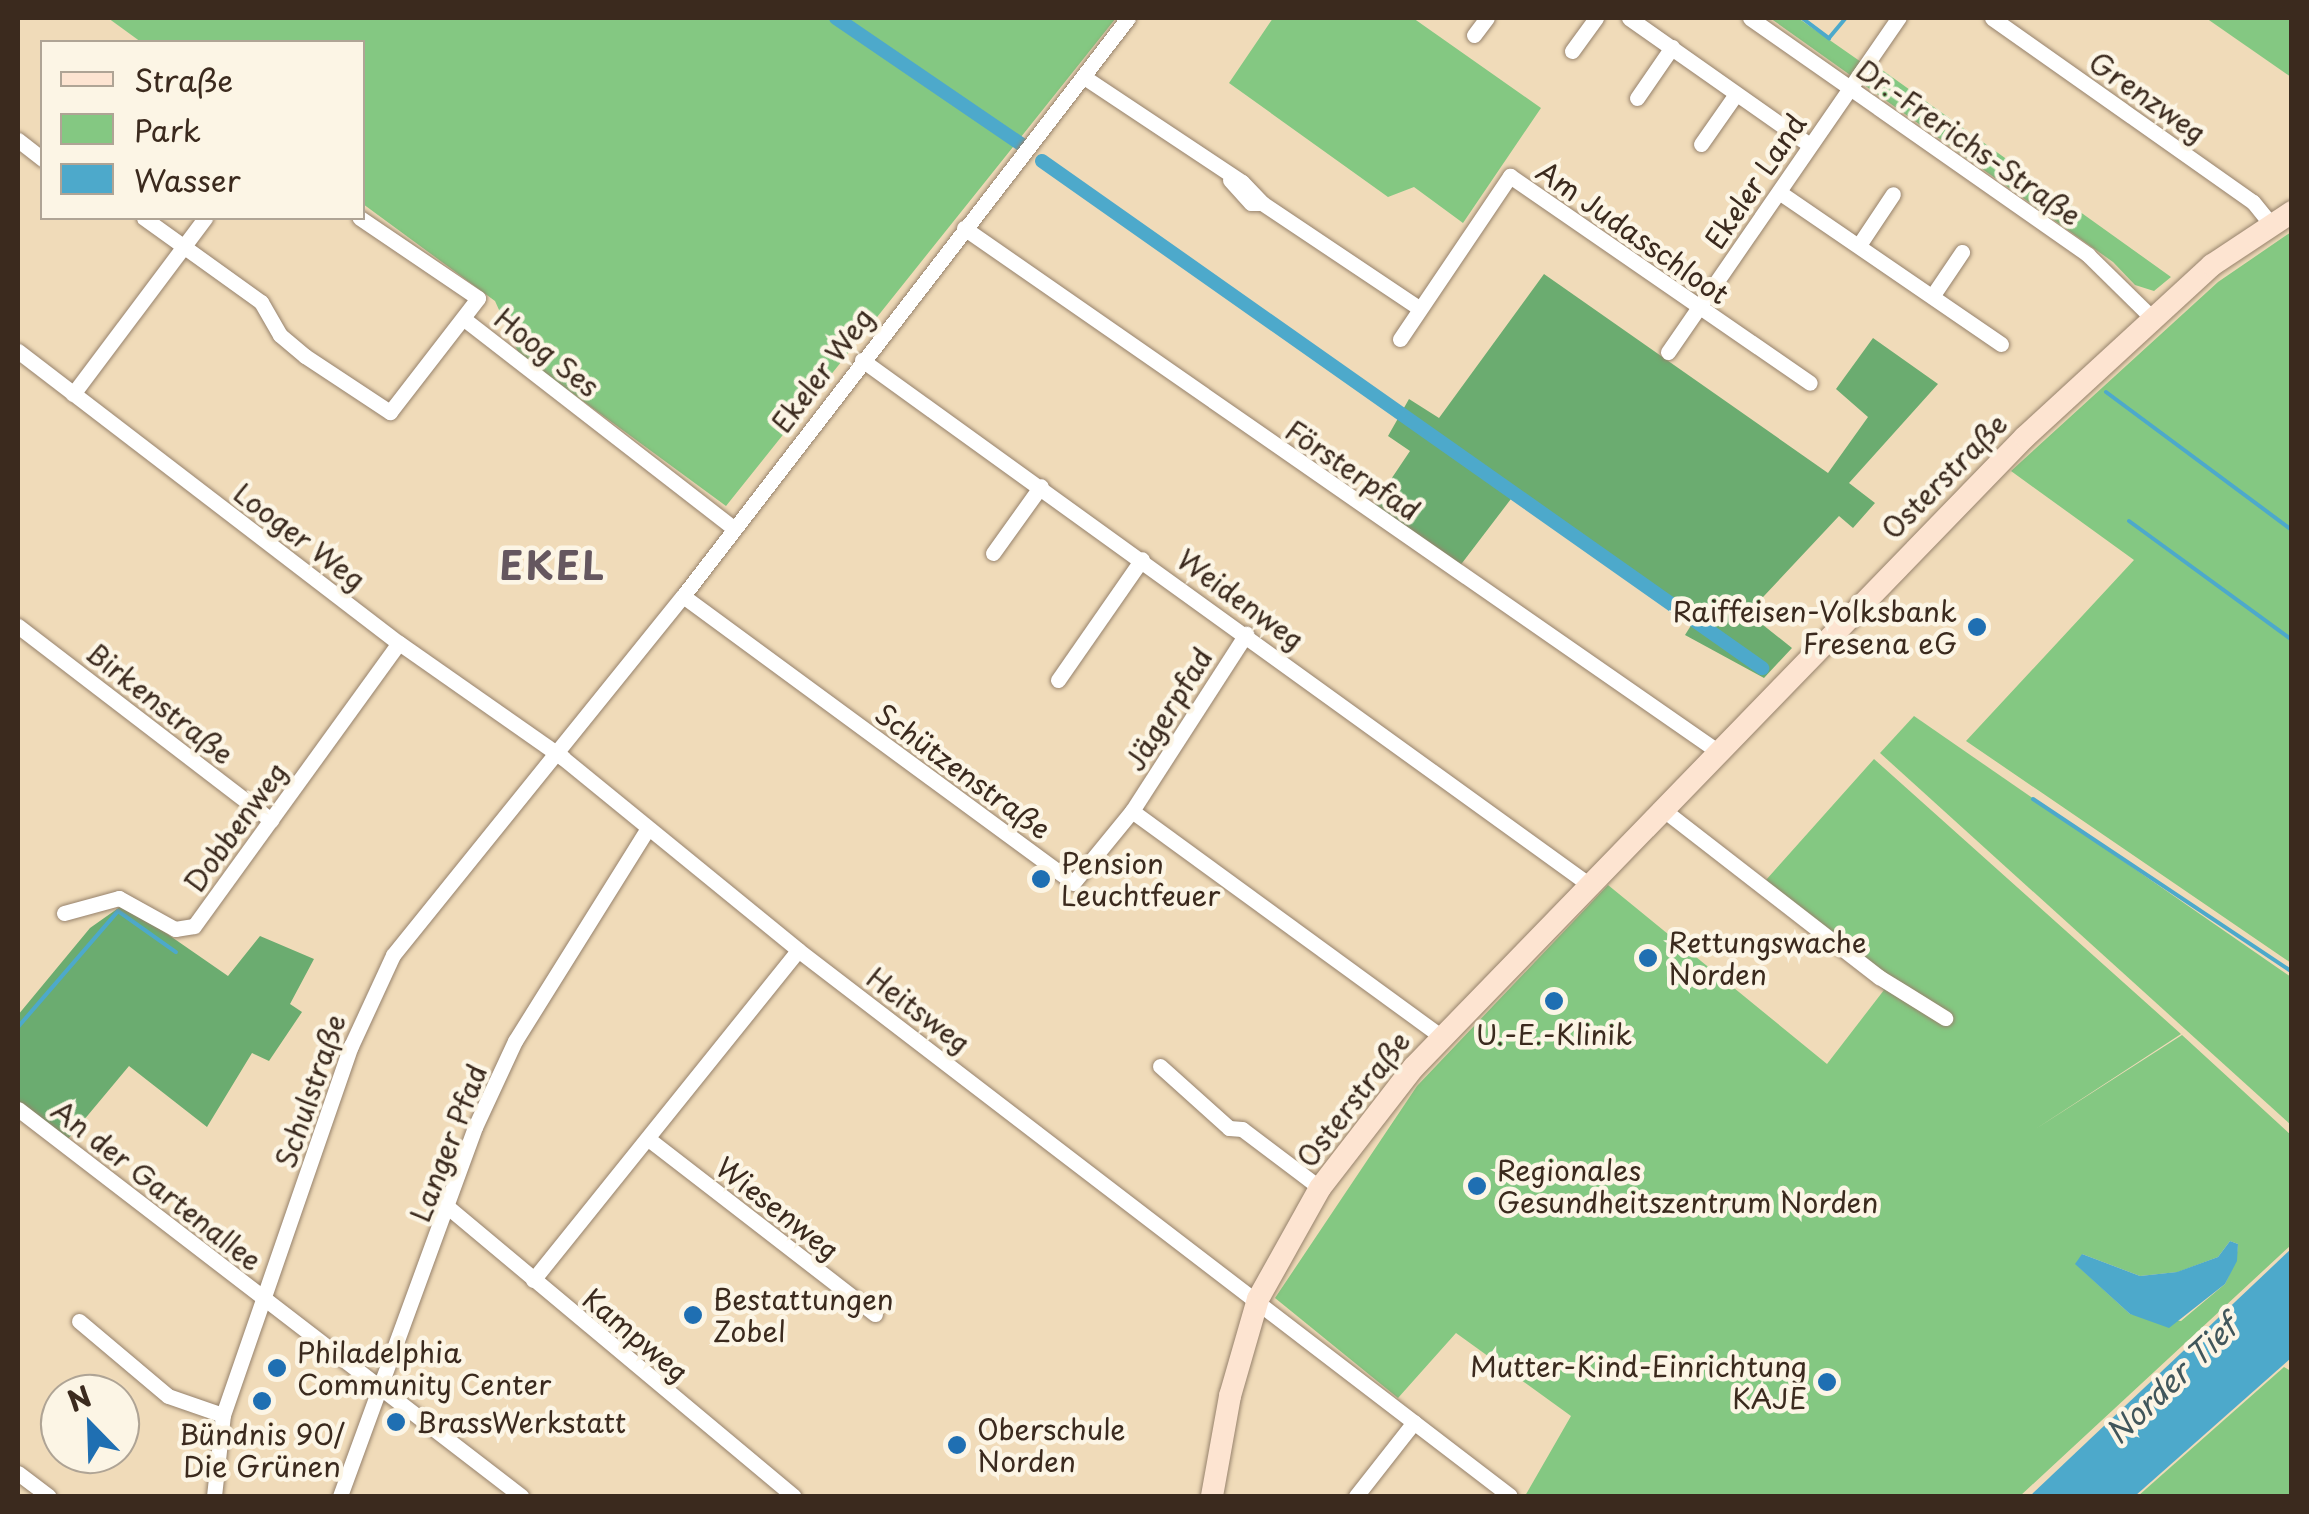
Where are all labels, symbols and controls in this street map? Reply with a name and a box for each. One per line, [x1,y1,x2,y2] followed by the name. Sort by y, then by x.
[40,40,365,220] legend
[2083,44,2213,150] street label: Grenzweg
[1850,52,2088,232] street label: Dr.-Frerichs-Straße
[134,57,233,102] text: Straße
[1697,106,1813,256] street label: Ekeler Land
[134,107,201,152] text: Park
[1530,153,1736,311] street label: Am Judasschloot
[134,157,241,202] text: Wasser
[763,300,881,440] street label: Ekeler Weg
[488,301,606,403] street label: Hoog Ses
[1874,406,2014,546] street label: Osterstraße
[1279,413,1427,527] street label: Försterpfad
[227,475,373,597] street label: Looger Weg
[500,542,606,588] district label: EKEL
[1171,542,1311,656] street label: Weidenweg
[1673,594,1957,660] place label: Raiffeisen-Volksbank Fresena eG
[1966,616,1988,638] marker: Raiffeisen-Volksbank Fresena eG
[80,635,240,771] street label: Birkenstraße
[1117,642,1219,776] street label: Jägerpfad
[869,696,1057,846] street label: Schützenstraße
[176,755,294,899] street label: Dobbenweg
[1061,846,1220,912] place label: Pension Leuchtfeuer
[1030,868,1052,890] marker: Pension Leuchtfeuer
[1668,925,1867,991] place label: Rettungswache Norden
[1637,947,1659,969] marker: Rettungswache Norden
[861,960,977,1060] street label: Heitsweg
[1543,990,1565,1012] marker: U.-E.-Klinik
[268,1010,352,1172] street label: Schulstraße
[1476,1017,1632,1051] place label: U.-E.-Klinik
[1290,1024,1416,1174] street label: Osterstraße
[403,1059,493,1227] street label: Langer Pfad
[45,1092,269,1278] street label: An der Gartenallee
[710,1149,846,1267] street label: Wiesenweg
[1497,1153,1881,1219] place label: Regionales Gesundheitszentrum Norden
[1466,1175,1488,1197] marker: Regionales Gesundheitszentrum Norden
[576,1281,696,1389] street label: Kampweg
[713,1282,894,1348] place label: Bestattungen Zobel
[682,1304,704,1326] marker: Bestattungen Zobel
[2098,1309,2244,1451] water label: Norder Tief
[297,1335,554,1401] place label: Philadelphia Community Center
[1470,1349,1807,1415] place label: Mutter-Kind-Einrichtung KAJE
[266,1357,288,1379] marker: Philadelphia Community Center
[1816,1371,1838,1393] marker: Mutter-Kind-Einrichtung KAJE
[40,1374,140,1474] north arrow
[60,1374,97,1422] text: N
[251,1390,273,1412] marker: Bündnis 90/ Die Grünen
[416,1405,626,1439] place label: BrassWerkstatt
[385,1411,407,1433] marker: BrassWerkstatt
[977,1412,1125,1478] place label: Oberschule Norden
[180,1417,344,1483] place label: Bündnis 90/ Die Grünen
[946,1434,968,1456] marker: Oberschule Norden

